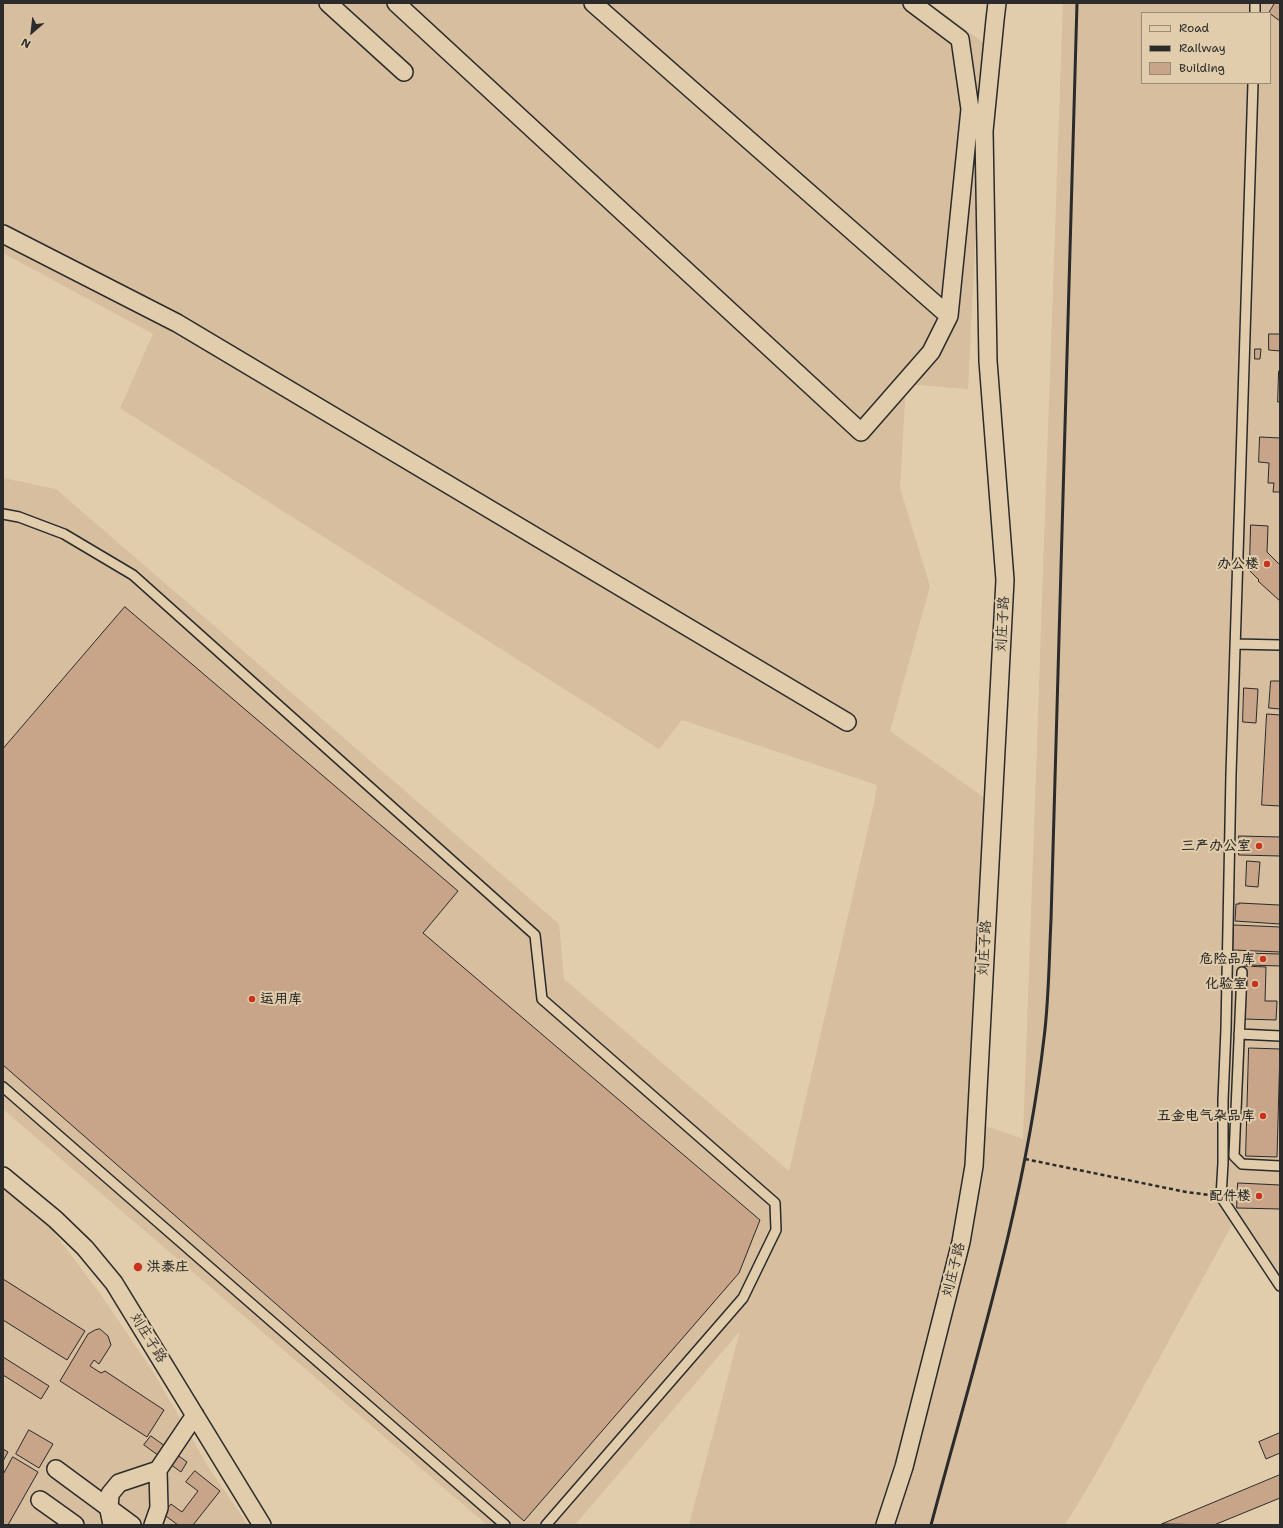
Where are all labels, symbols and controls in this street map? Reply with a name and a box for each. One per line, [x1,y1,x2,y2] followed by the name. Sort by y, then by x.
[12,12,52,52] north arrow
[1141,12,1271,84] legend
[1179,20,1209,36] text: Road
[19,34,34,52] text: N
[1179,40,1226,56] text: Railway
[1179,60,1225,76] text: Building
[1217,556,1259,572] place label: 办公楼
[1262,559,1272,569] marker: 办公楼
[993,596,1013,652] street label: 刘庄子路
[1181,838,1251,854] place label: 三产办公室
[1254,841,1264,851] marker: 三产办公室
[975,920,995,976] street label: 刘庄子路
[1199,951,1255,967] place label: 危险品库
[1258,954,1268,964] marker: 危险品库
[1205,976,1247,992] place label: 化验室
[1250,979,1260,989] marker: 化验室
[260,991,302,1007] place label: 运用库
[247,994,257,1004] marker: 运用库
[1157,1108,1255,1124] place label: 五金电气杂品库
[1258,1111,1268,1121] marker: 五金电气杂品库
[1209,1188,1251,1204] place label: 配件楼
[1254,1191,1264,1201] marker: 配件楼
[939,1241,969,1299] street label: 刘庄子路
[147,1259,189,1275] place label: 洪泰庄
[132,1261,144,1273] marker: 洪泰庄
[126,1310,170,1366] street label: 刘庄子路

